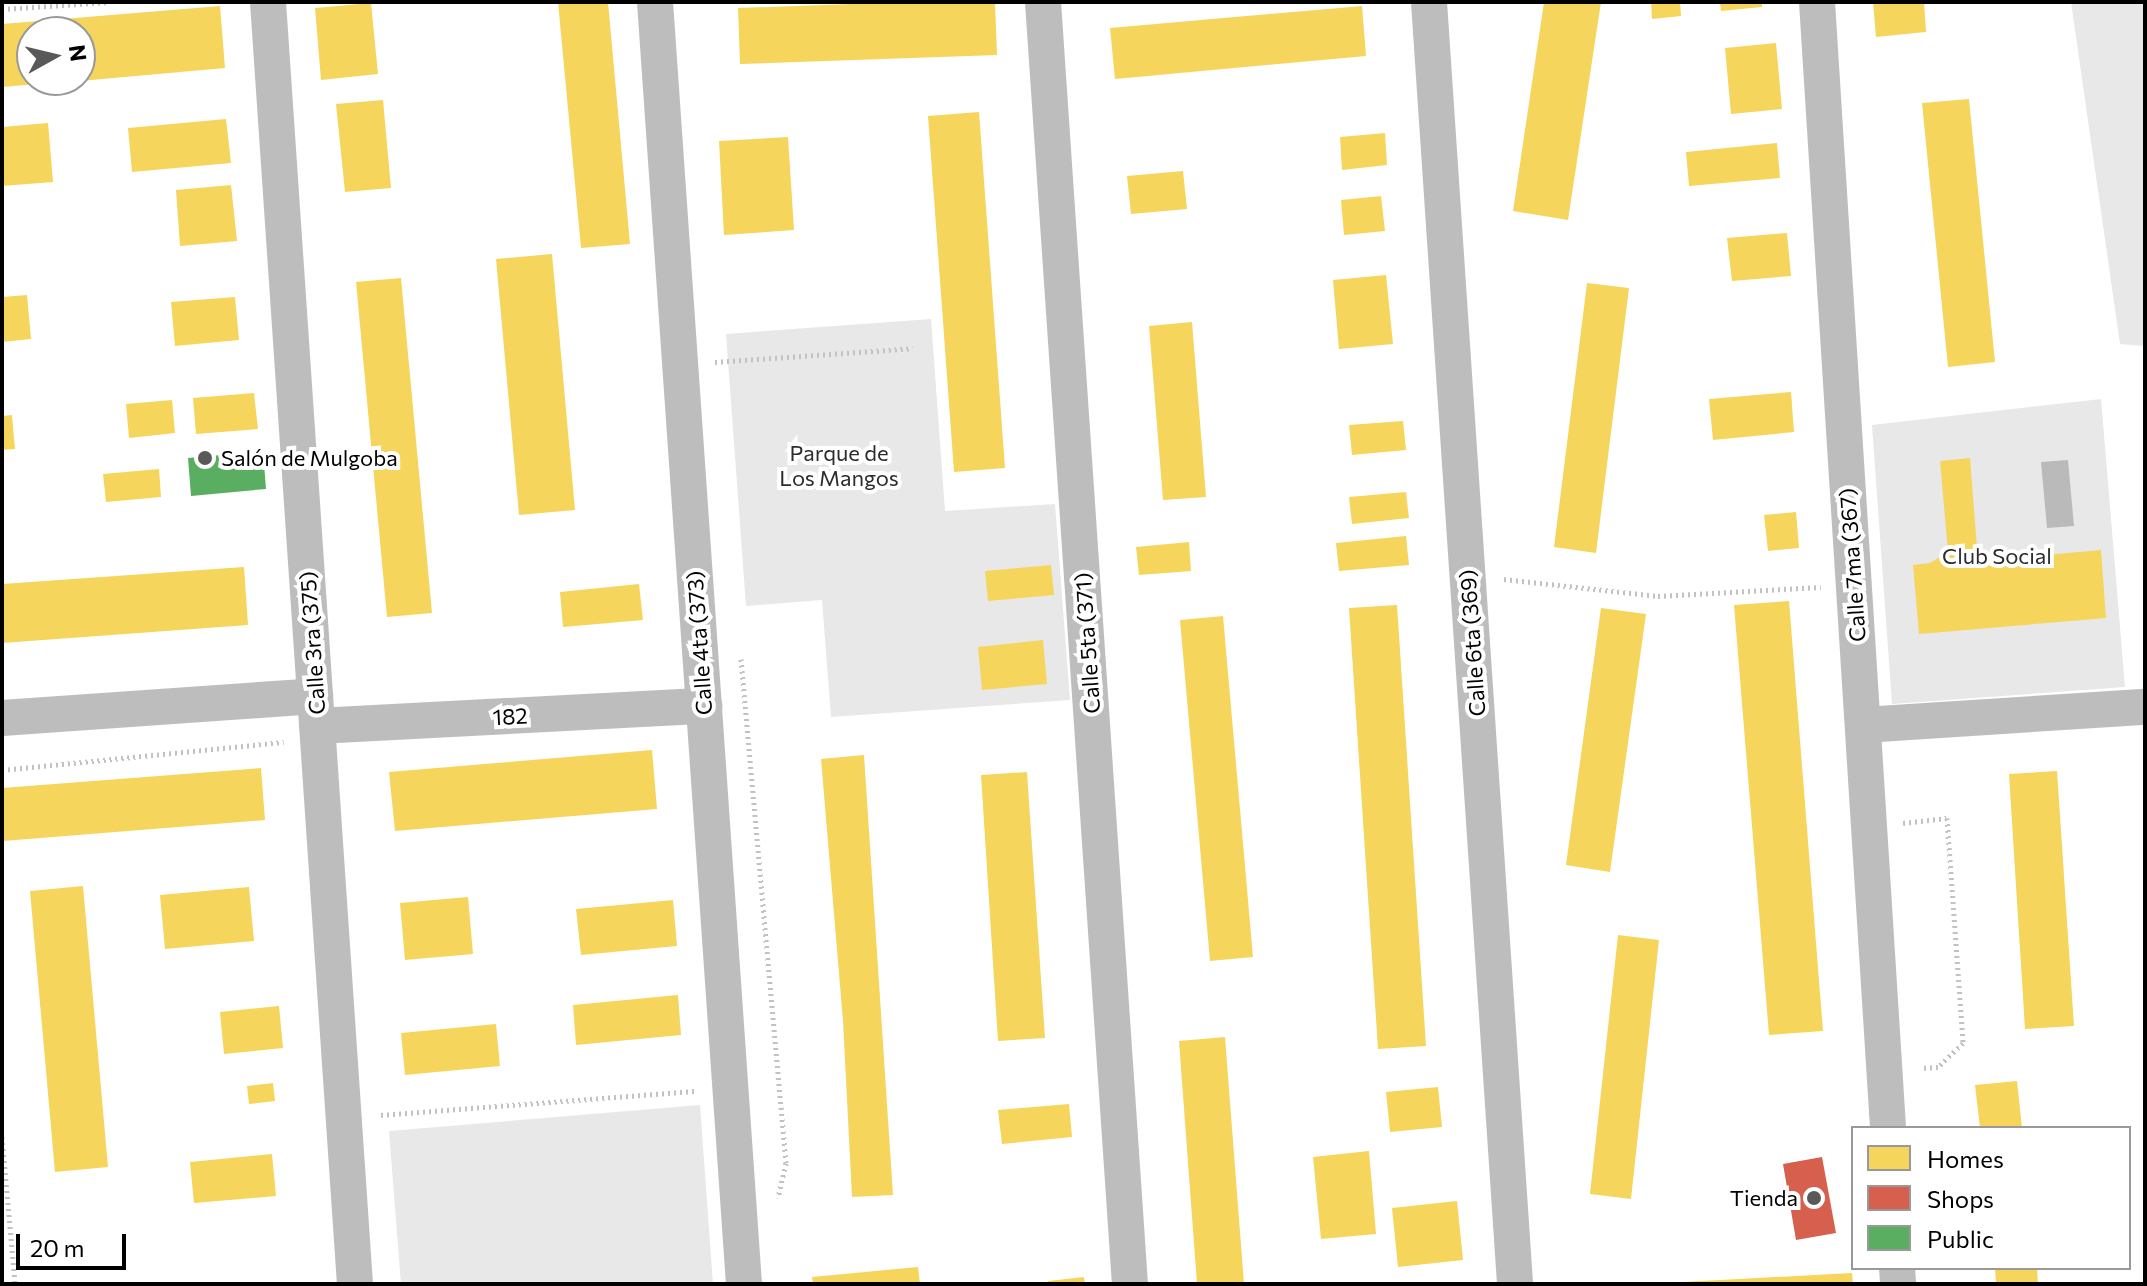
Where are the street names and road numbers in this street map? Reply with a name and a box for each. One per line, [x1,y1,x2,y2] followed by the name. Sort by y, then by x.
[1833,487,1871,643] street label: Calle 7ma (367)
[1454,569,1490,717] street label: Calle 6ta (369)
[681,570,717,716] street label: Calle 4ta (373)
[294,571,330,715] street label: Calle 3ra (375)
[1069,572,1105,714] street label: Calle 5ta (371)
[492,702,528,730] street label: 182

